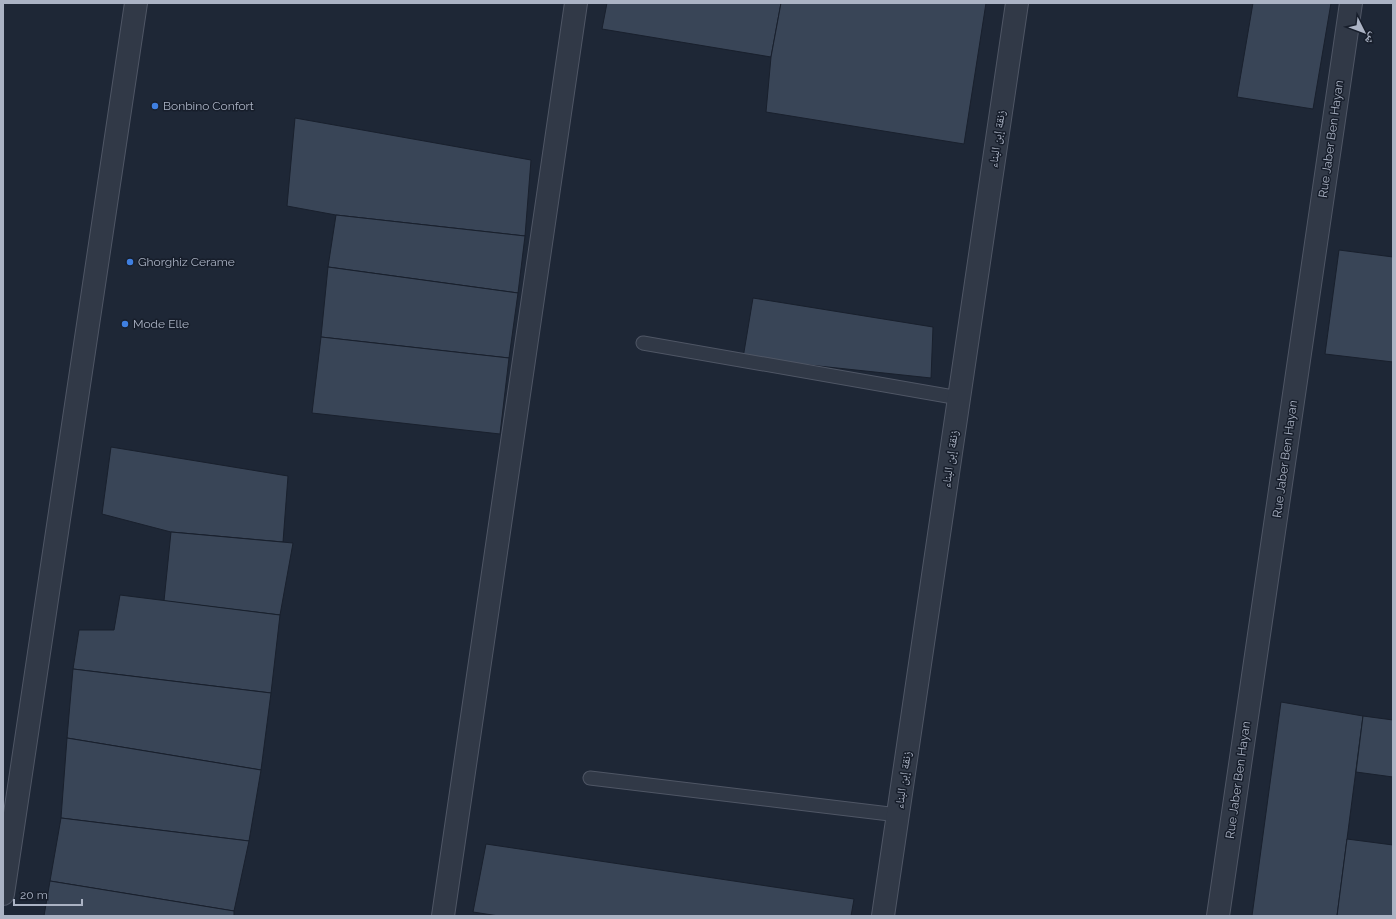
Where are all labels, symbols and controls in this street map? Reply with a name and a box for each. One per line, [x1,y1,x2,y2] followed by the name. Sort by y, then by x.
[1344,12,1384,52] north arrow
[1361,29,1380,47] text: ش
[1316,79,1346,199] street label: Rue Jaber Ben Hayan
[163,99,254,113] place label: Bonbino Confort
[150,101,160,111] marker: Bonbino Confort
[986,109,1009,169] street label: زنقة إبن البناء
[138,255,235,269] place label: Ghorghiz Cerame
[125,257,135,267] marker: Ghorghiz Cerame
[133,317,189,331] place label: Mode Elle
[120,319,130,329] marker: Mode Elle
[1270,399,1300,519] street label: Rue Jaber Ben Hayan
[939,429,962,489] street label: زنقة إبن البناء
[1223,720,1253,840] street label: Rue Jaber Ben Hayan
[892,750,915,810] street label: زنقة إبن البناء
[14,881,82,907] scale bar
[20,888,48,902] text: 20 m

